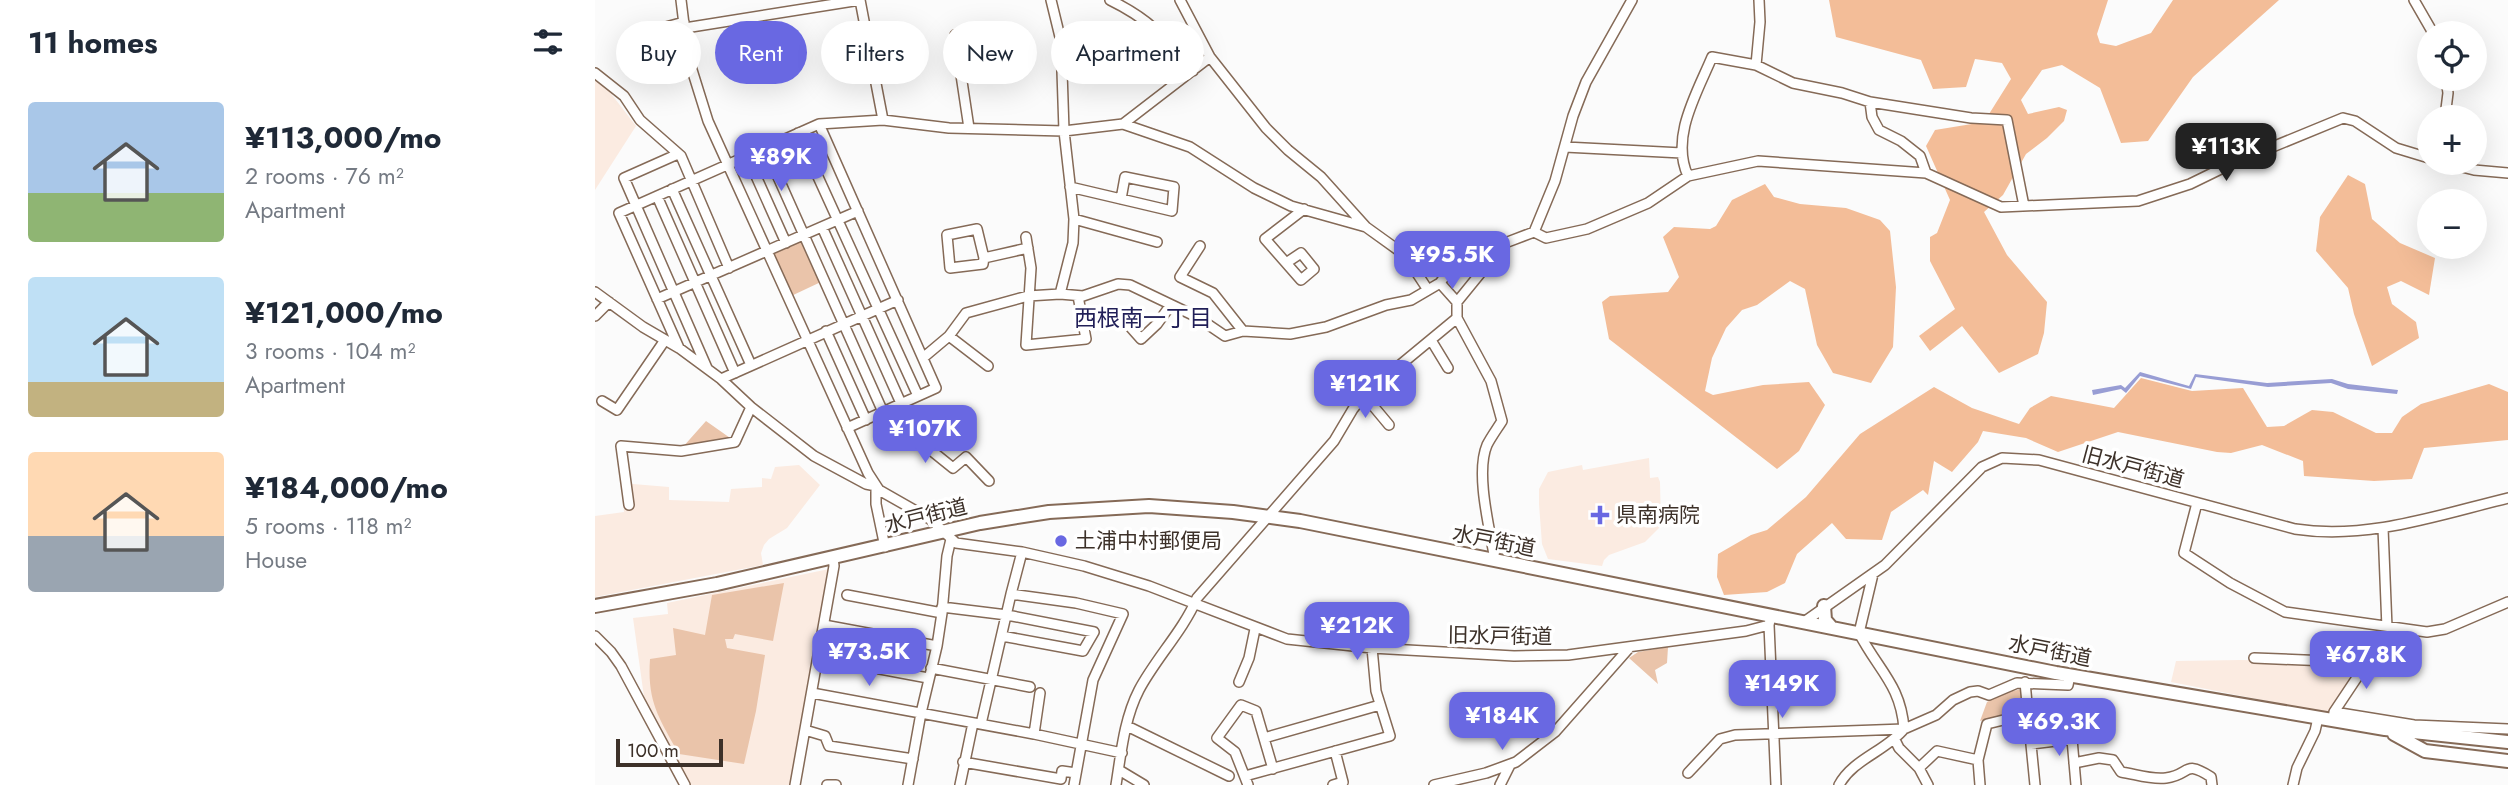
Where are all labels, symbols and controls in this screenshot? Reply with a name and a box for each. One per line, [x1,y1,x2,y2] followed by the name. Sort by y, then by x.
[28,21,158,64] text: 11 homes
[616,21,701,84] chip: Buy
[715,21,807,84] chip: Rent
[821,21,929,84] chip: Filters
[943,21,1037,84] chip: New
[1051,21,1204,84] chip: Apartment
[2417,21,2487,259] map controls
[2417,21,2487,91] button: locate
[529,23,567,61] icon: filters
[2417,105,2487,175] button: +
[245,116,442,159] text: ¥113,000/mo
[2177,124,2275,183] pin: ¥113K
[2191,129,2261,163] text: ¥113K
[84,130,168,214] icon: home
[740,134,822,193] pin: ¥89K
[750,139,812,173] text: ¥89K
[245,159,404,193] text: 2 rooms · 76 m²
[2417,189,2487,259] button: −
[245,193,345,227] text: Apartment
[1395,232,1509,291] pin: ¥95.5K
[1410,237,1494,271] text: ¥95.5K
[245,291,443,334] text: ¥121,000/mo
[1074,301,1212,335] district label: 西根南一丁目
[84,305,168,389] icon: home
[245,334,415,368] text: 3 rooms · 104 m²
[1316,360,1414,420] pin: ¥121K
[1330,366,1400,400] text: ¥121K
[245,368,345,402] text: Apartment
[876,406,974,465] pin: ¥107K
[889,411,961,445] text: ¥107K
[2078,439,2188,495] street label: 旧水戸街道
[245,466,448,509] text: ¥184,000/mo
[84,480,168,564] icon: home
[882,491,970,541] street label: 水戸街道
[1616,500,1700,530] place label: 県南病院
[1590,505,1610,525] marker: 県南病院
[245,509,412,543] text: 5 rooms · 118 m²
[1450,518,1538,564] street label: 水戸街道
[1075,526,1222,556] place label: 土浦中村郵便局
[1053,533,1069,549] marker: 土浦中村郵便局
[245,543,307,577] text: House
[1308,602,1406,662] pin: ¥212K
[1320,608,1394,642] text: ¥212K
[1447,620,1553,652] street label: 旧水戸街道
[812,628,926,688] pin: ¥73.5K
[2006,628,2094,674] street label: 水戸街道
[2309,632,2423,691] pin: ¥67.8K
[828,634,910,668] text: ¥73.5K
[2326,637,2406,671] text: ¥67.8K
[1733,660,1831,720] pin: ¥149K
[1745,666,1819,700] text: ¥149K
[1453,692,1551,752] pin: ¥184K
[1465,698,1539,732] text: ¥184K
[2002,698,2116,758] pin: ¥69.3K
[2018,704,2100,738] text: ¥69.3K
[616,736,723,768] scale bar
[627,737,679,764] text: 100 m

